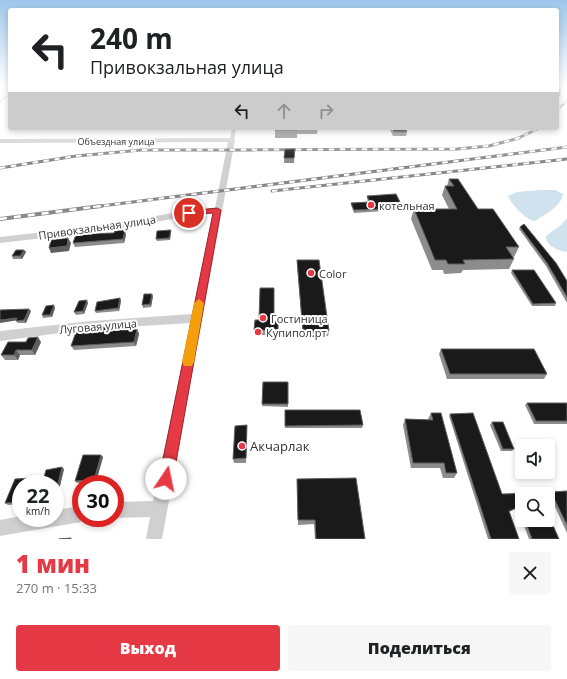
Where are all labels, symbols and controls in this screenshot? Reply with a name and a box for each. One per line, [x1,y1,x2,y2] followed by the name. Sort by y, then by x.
[90,19,173,57] text: 240 m
[24,24,76,76] icon: left
[90,55,284,79] text: Привокзальная улица
[231,100,253,122] icon: left
[273,100,295,122] icon: ahead
[315,100,337,122] icon: right
[77,135,155,148] street label: Объездная улица
[172,196,206,230] pin
[379,198,435,213] place label: котельная
[366,200,376,210] marker: котельная
[178,202,200,224] icon: arrive
[37,211,157,243] street label: Привокзальная улица
[319,266,347,281] place label: Color
[306,268,316,278] marker: Color
[271,311,328,326] place label: Гостиница
[258,313,268,323] marker: Гостиница
[59,315,137,337] street label: Луговая улица
[266,325,327,340] place label: Купипол.рт
[253,327,263,337] marker: Купипол.рт
[250,437,310,455] place label: Акчарлак
[515,439,555,527] map controls
[515,439,555,479] button: sound
[237,441,247,451] marker: Акчарлак
[145,458,187,500] position arrow
[72,475,124,527] speed limit sign: 30
[27,482,49,509] text: 22
[515,487,555,527] button: search
[26,504,50,518] text: km/h
[16,547,90,580] text: 1 мин
[509,552,551,594] button: close
[16,579,97,597] text: 270 m · 15:33
[16,625,280,671] button: Выход
[288,625,551,671] button: Поделиться

